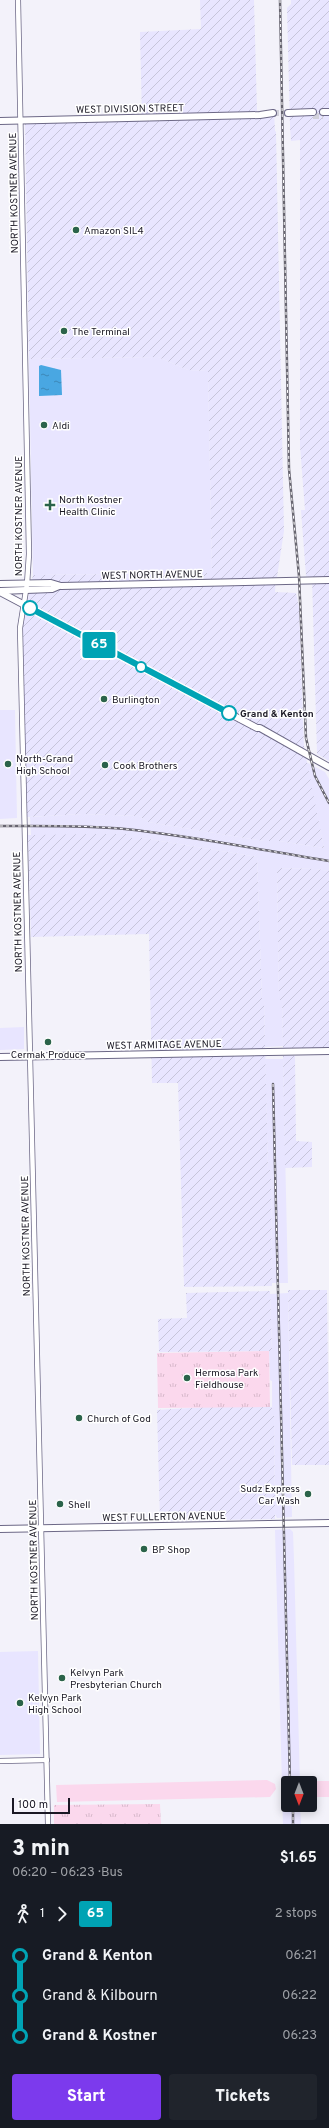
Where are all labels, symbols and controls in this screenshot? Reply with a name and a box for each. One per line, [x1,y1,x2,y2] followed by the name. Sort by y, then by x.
[76,102,184,117] street label: WEST DIVISION STREET
[7,133,22,253] street label: NORTH KOSTNER AVENUE
[71,225,81,235] marker: Amazon SIL4
[84,225,144,238] place label: Amazon SIL4
[59,326,69,336] marker: The Terminal
[72,326,130,339] place label: The Terminal
[39,420,49,430] marker: Aldi
[52,420,70,433] place label: Aldi
[13,456,26,576] street label: NORTH KOSTNER AVENUE
[59,494,122,519] place label: North Kostner Health Clinic
[44,499,56,511] marker: North Kostner Health Clinic
[101,568,203,583] street label: WEST NORTH AVENUE
[22,600,38,616] unlabelled marker
[81,632,117,658] line badge: 65
[90,636,108,653] text: 65
[135,661,147,673] unlabelled marker
[99,694,109,704] marker: Burlington
[112,694,160,707] place label: Burlington
[221,705,237,721] marker: Grand & Kenton
[240,708,314,721] place label: Grand & Kenton
[16,753,73,778] place label: North-Grand High School
[3,759,13,769] marker: North-Grand High School
[100,760,110,770] marker: Cook Brothers
[113,760,178,773] place label: Cook Brothers
[11,852,26,972] street label: NORTH KOSTNER AVENUE
[43,1037,53,1047] marker: Cermak Produce
[106,1038,222,1053] street label: WEST ARMITAGE AVENUE
[11,1049,85,1062] place label: Cermak Produce
[19,1176,34,1296] street label: NORTH KOSTNER AVENUE
[195,1367,258,1392] place label: Hermosa Park Fieldhouse
[182,1373,192,1383] marker: Hermosa Park Fieldhouse
[74,1413,84,1423] marker: Church of God
[87,1413,151,1426] place label: Church of God
[240,1483,300,1508] place label: Sudz Express Car Wash
[303,1489,313,1499] marker: Sudz Express Car Wash
[55,1499,65,1509] marker: Shell
[68,1499,90,1512] place label: Shell
[27,1500,42,1620] street label: NORTH KOSTNER AVENUE
[102,1510,226,1525] street label: WEST FULLERTON AVENUE
[139,1544,149,1554] marker: BP Shop
[152,1544,190,1557] place label: BP Shop
[70,1667,162,1692] place label: Kelvyn Park Presbyterian Church
[57,1673,67,1683] marker: Kelvyn Park Presbyterian Church
[28,1692,82,1717] place label: Kelvyn Park High School
[15,1698,25,1708] marker: Kelvyn Park High School
[281,1776,317,1812] north arrow
[281,1776,317,1812] map controls
[12,1796,70,1815] scale bar
[18,1798,48,1812] text: 100 m
[12,1836,70,1863] text: 3 min
[280,1849,317,1868] text: $1.65
[12,1865,123,1881] text: 06:20 – 06:23 · Bus
[12,1903,34,1925] icon: walk
[51,1903,73,1925] icon: forward
[87,1905,104,1922] text: 65
[40,1906,45,1922] text: 1
[275,1906,317,1922] text: 2 stops
[42,1947,153,1966] text: Grand & Kenton
[285,1948,317,1964] text: 06:21
[42,1987,158,2006] text: Grand & Kilbourn
[282,1988,317,2004] text: 06:22
[42,2027,157,2046] text: Grand & Kostner
[282,2028,317,2044] text: 06:23
[12,2074,161,2120] button: Start
[169,2074,317,2120] button: Tickets

